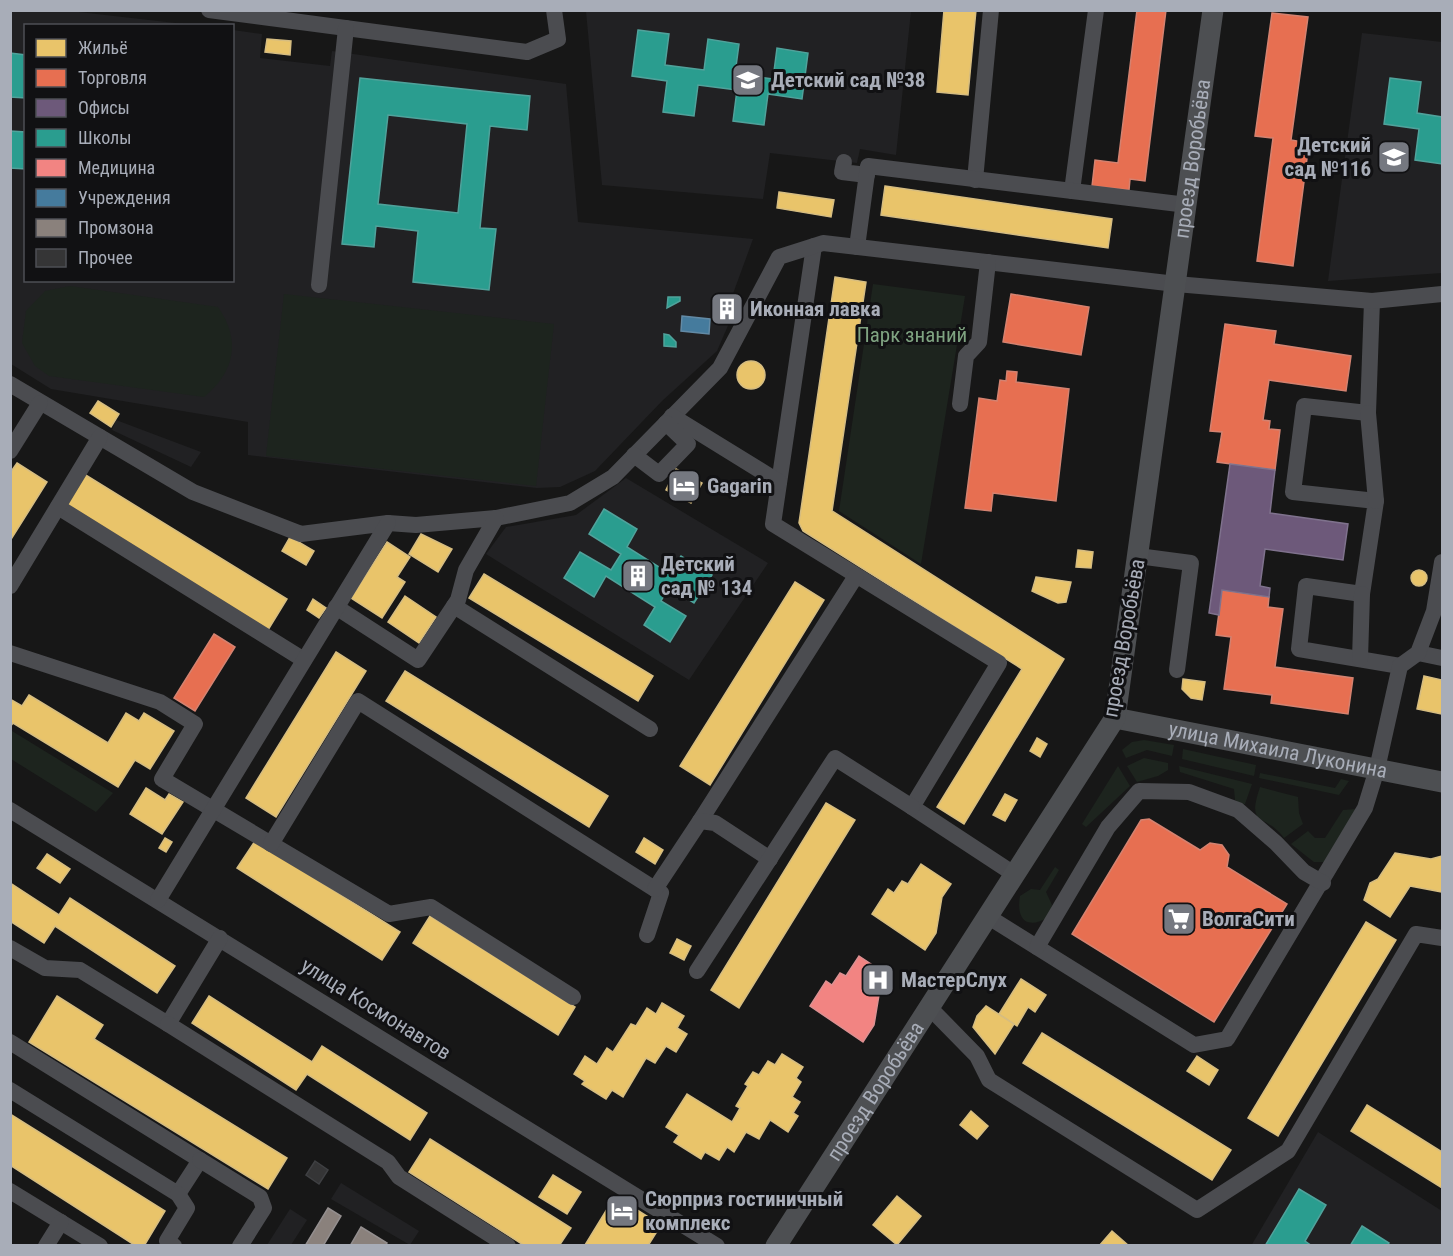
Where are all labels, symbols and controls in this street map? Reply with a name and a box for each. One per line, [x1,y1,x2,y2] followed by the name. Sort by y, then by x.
[24,24,234,282] legend
[78,37,128,58] text: Жильё
[730,62,766,98] school or university icon: Детский сад №38
[78,67,147,88] text: Торговля
[771,68,925,92] place label: Детский сад №38
[1170,78,1215,240] street label: проезд Воробьёва
[78,97,130,118] text: Офисы
[78,127,131,148] text: Школы
[1285,133,1371,181] place label: Детский сад №116
[1376,139,1412,175] school or university icon: Детский сад №116
[78,157,155,178] text: Медицина
[78,187,171,208] text: Учреждения
[78,217,154,238] text: Промзона
[78,247,133,268] text: Прочее
[709,291,745,327] building icon: Иконная лавка
[750,297,881,321] place label: Иконная лавка
[857,323,967,347] park label: Парк знаний
[666,468,702,504] hotel icon: Gagarin
[707,474,772,498] place label: Gagarin
[661,552,752,600] place label: Детский сад № 134
[1098,557,1150,719] street label: проезд Воробьёва
[620,558,656,594] building icon: Детский сад № 134
[1167,717,1389,783] street label: улица Михаила Луконина
[1161,901,1197,937] supermarket icon: ВолгаСити
[1202,907,1295,931] place label: ВолгаСити
[297,953,455,1065] street label: улица Космонавтов
[860,962,896,998] hospital icon: МастерСлух
[901,968,1008,992] place label: МастерСлух
[822,1017,929,1165] street label: проезд Воробьёва
[645,1187,843,1235] place label: Сюрприз гостиничный комплекс
[604,1193,640,1229] hotel icon: Сюрприз гостиничный комплекс

